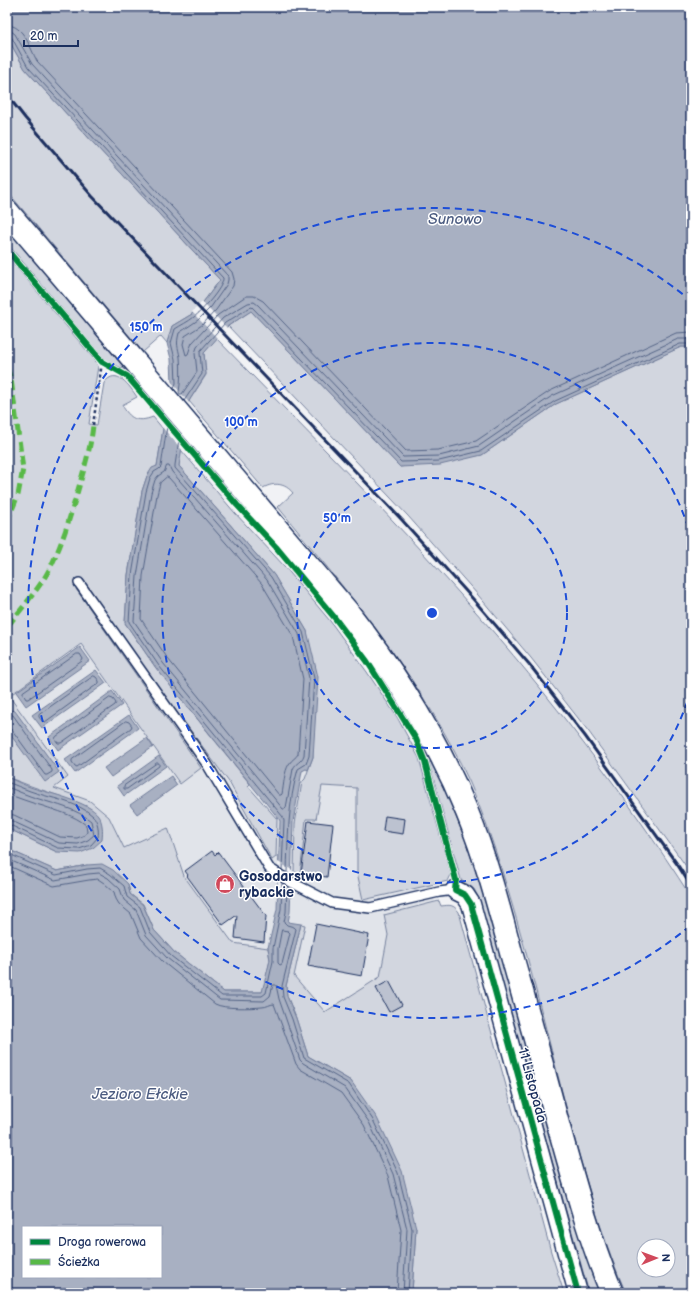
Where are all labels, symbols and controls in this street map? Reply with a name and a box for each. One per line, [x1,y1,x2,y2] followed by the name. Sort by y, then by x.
[24,22,78,48] scale bar
[30,29,57,44] text: 20 m
[428,210,482,229] water label: Sunowo
[130,320,162,335] text: 150 m
[224,415,258,430] text: 100 m
[323,511,351,526] text: 50 m
[425,606,439,620] centre of rings
[239,868,323,901] place label: Gosodarstwo rybackie
[214,873,236,895] shop icon: Gosodarstwo rybackie
[514,1046,551,1124] street label: 11 Listopada
[91,1085,188,1104] water label: Jezioro Ełckie
[22,1226,162,1278] legend
[58,1235,146,1250] text: Droga rowerowa
[636,1238,676,1278] north arrow
[58,1253,100,1270] text: Ścieżka
[659,1254,672,1262] text: N

